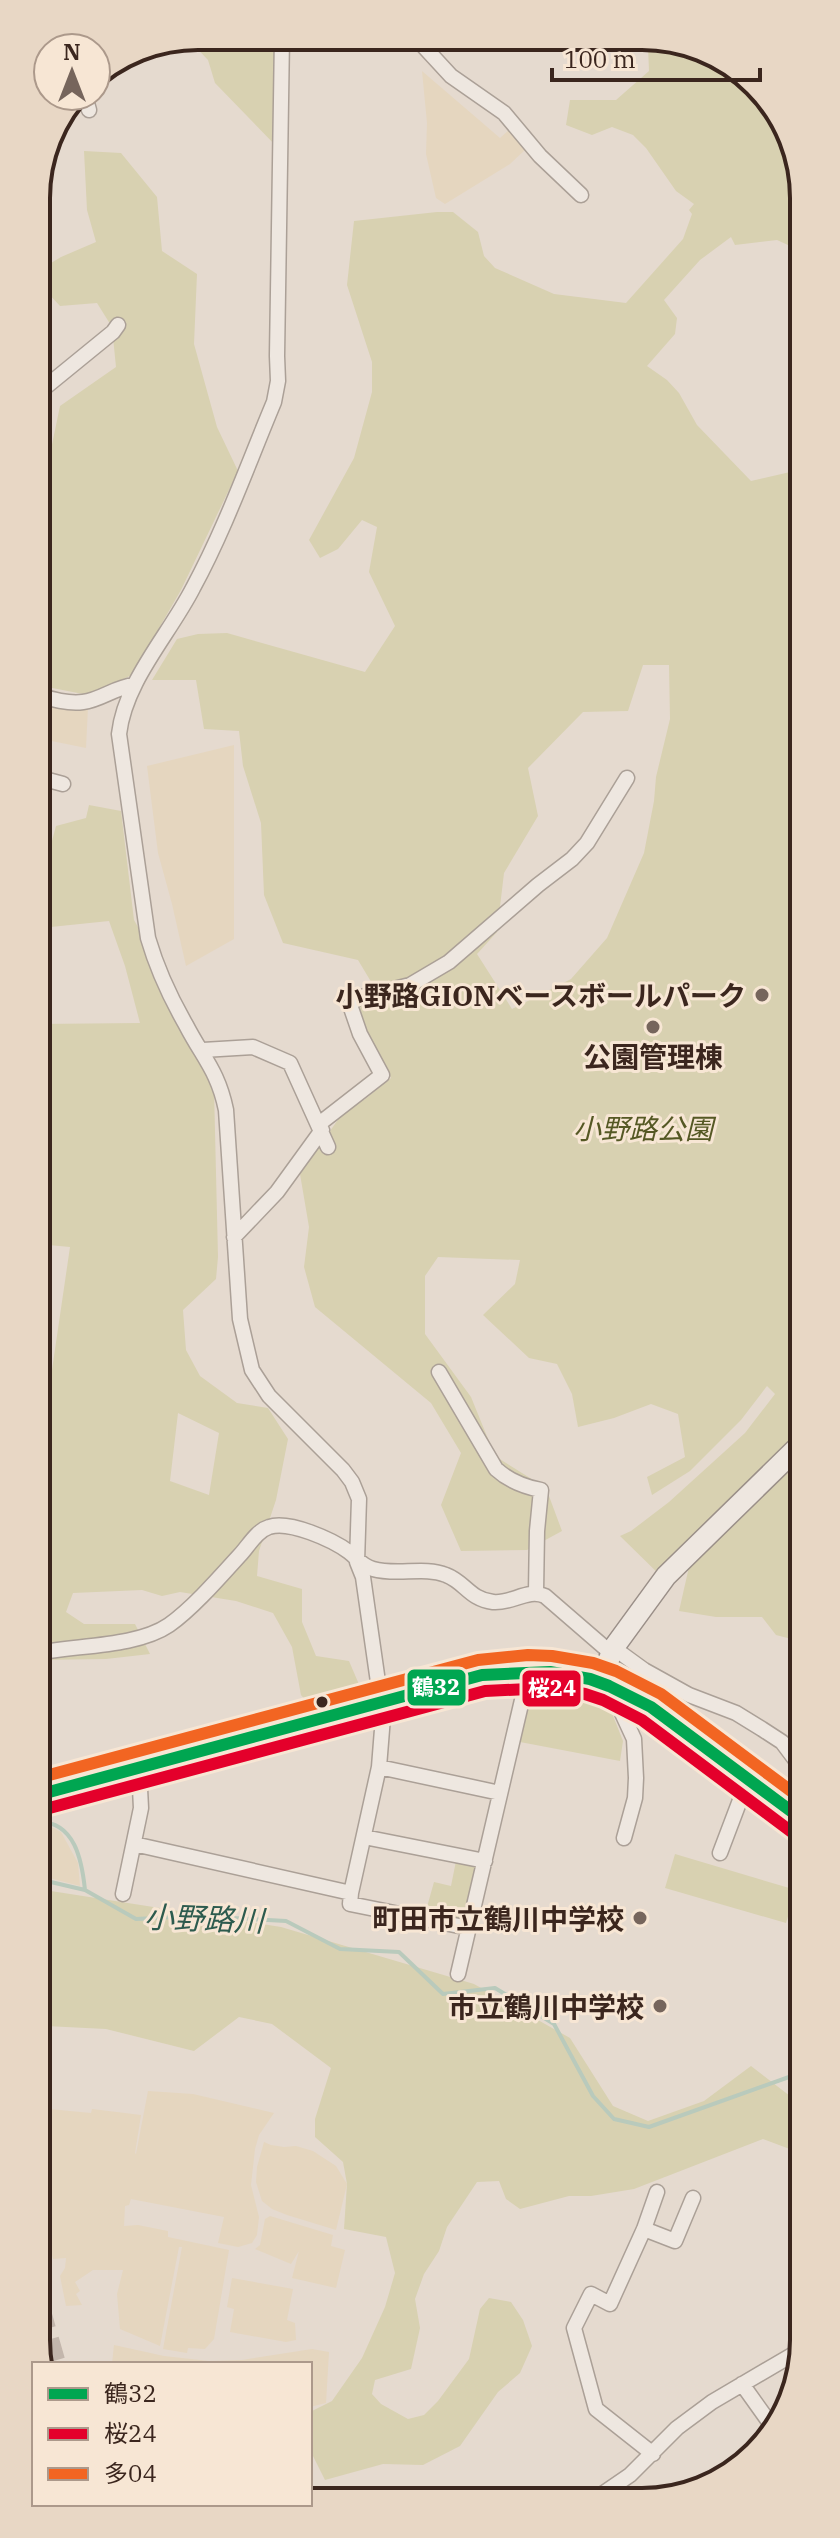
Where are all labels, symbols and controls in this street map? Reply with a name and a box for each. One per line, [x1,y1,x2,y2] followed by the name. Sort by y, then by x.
[32,32,112,112] north arrow
[552,32,760,82] scale bar
[63,37,81,66] text: N
[564,43,636,75] text: 100 m
[336,977,746,1014] place label: 小野路GIONベースボールパーク
[753,986,771,1004] marker: 小野路GIONベースボールパーク
[644,1018,662,1036] marker: 公園管理棟
[583,1038,723,1075] place label: 公園管理棟
[573,1110,717,1147] park label: 小野路公園
[406,1668,467,1707] line badge: 鶴32
[521,1669,582,1708] line badge: 桜24
[412,1672,460,1701] text: 鶴32
[528,1673,576,1702] text: 桜24
[314,1694,330,1710] unlabelled marker
[143,1896,268,1940] water label: 小野路川
[372,1900,624,1937] place label: 町田市立鶴川中学校
[631,1909,649,1927] marker: 町田市立鶴川中学校
[448,1988,644,2025] place label: 市立鶴川中学校
[651,1997,669,2015] marker: 市立鶴川中学校
[32,2362,312,2506] legend
[104,2377,157,2409] text: 鶴32
[104,2417,157,2449] text: 桜24
[104,2457,157,2489] text: 多04

